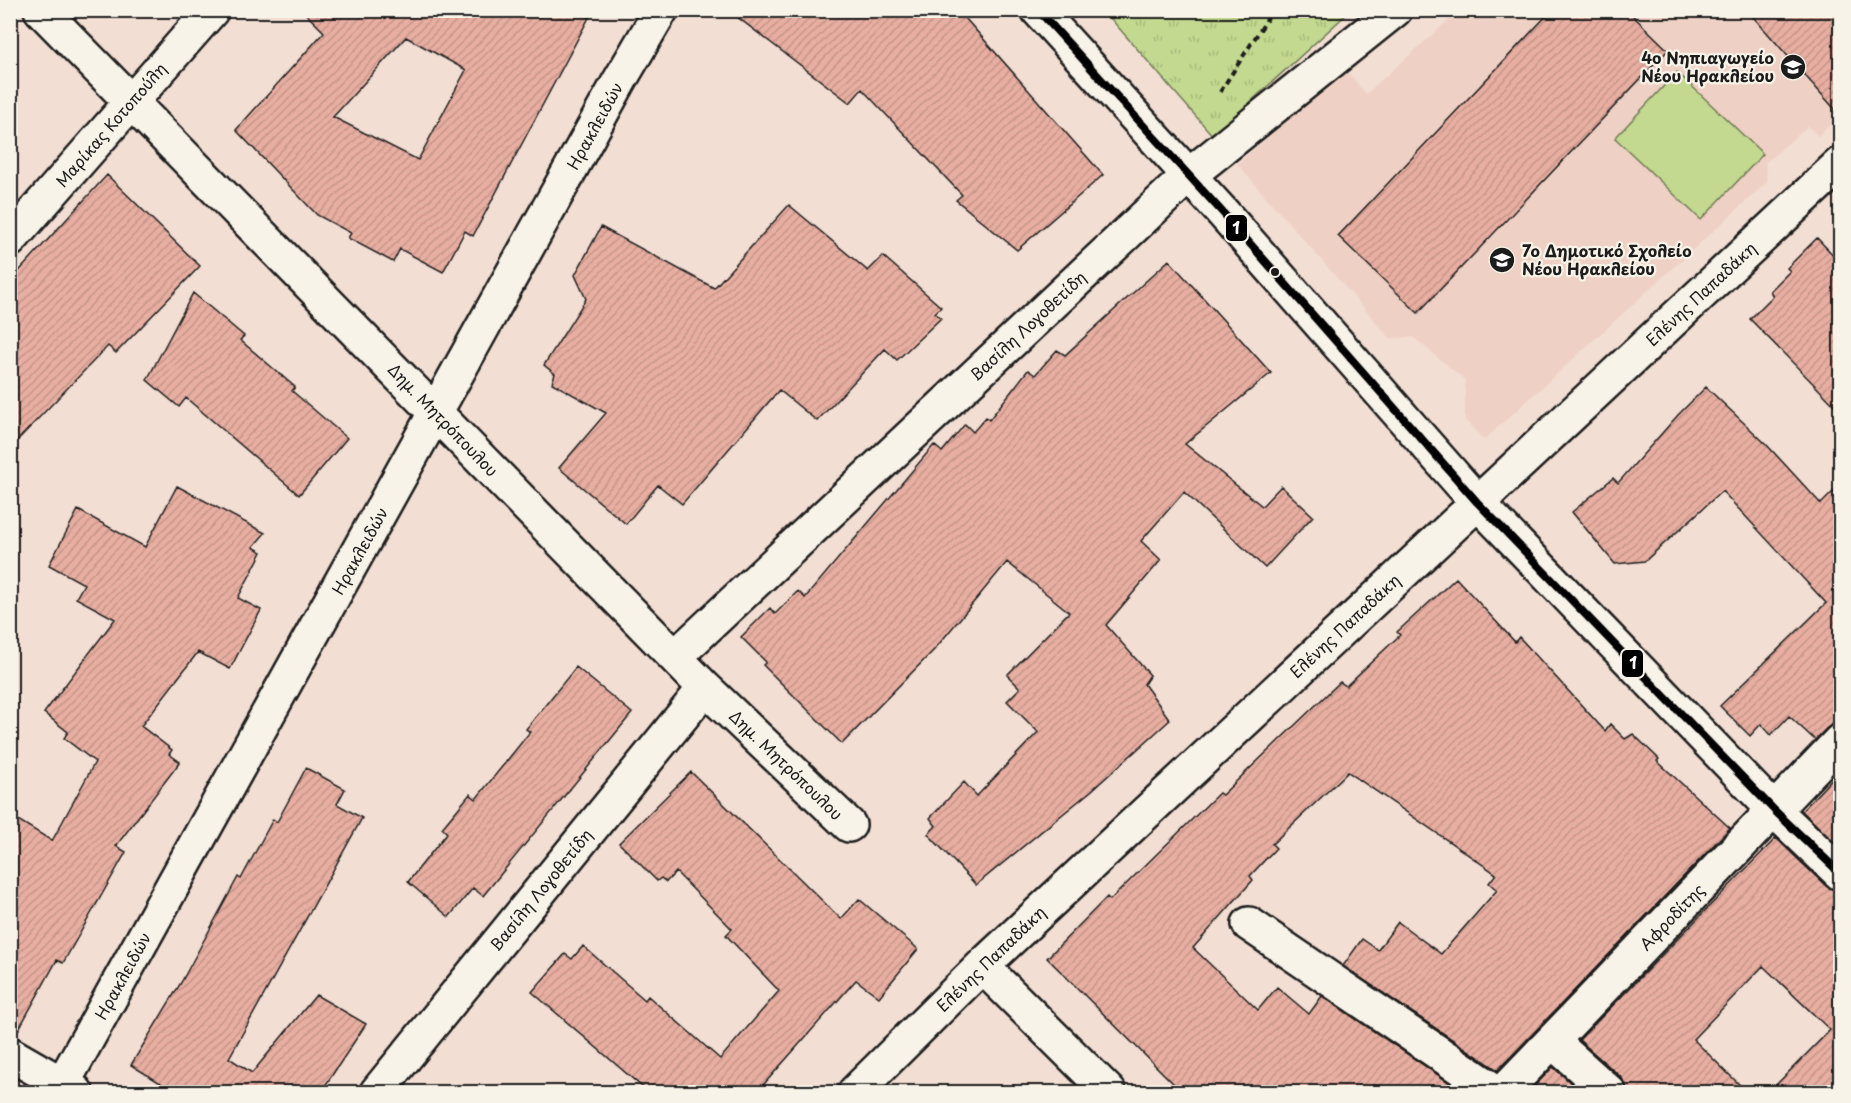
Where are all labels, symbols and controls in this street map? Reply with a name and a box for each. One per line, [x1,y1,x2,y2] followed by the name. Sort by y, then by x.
[1641,45,1774,87] place label: 4ο Νηπιαγωγείο Νέου Ηρακλείου
[1778,52,1808,82] school or university icon: 4ο Νηπιαγωγείο Νέου Ηρακλείου
[49,57,171,192] street label: Μαρίκας Κοτοπούλη
[560,77,628,174] street label: Ηρακλειδών
[1225,214,1248,242] line badge: 1
[1232,215,1240,239] text: 1
[1640,236,1761,351] street label: Ελένης Παπαδάκη
[1522,238,1692,280] place label: 7ο Δημοτικό Σχολείο Νέου Ηρακλείου
[1487,245,1517,275] school or university icon: 7ο Δημοτικό Σχολείο Νέου Ηρακλείου
[964,265,1091,386] street label: Βασίλη Λογοθετίδη
[1269,266,1281,278] unlabelled marker
[383,357,504,481] street label: Δημ. Μητρόπουλου
[325,502,393,599] street label: Ηρακλειδών
[1284,568,1405,683] street label: Ελένης Παπαδάκη
[1621,649,1644,678] line badge: 1
[1629,650,1637,674] text: 1
[725,704,849,825] street label: Δημ. Μητρόπουλου
[483,823,597,956] street label: Βασίλη Λογοθετίδη
[1633,877,1709,955] street label: Αφροδίτης
[930,900,1050,1017] street label: Ελένης Παπαδάκη
[88,927,156,1024] street label: Ηρακλειδών

